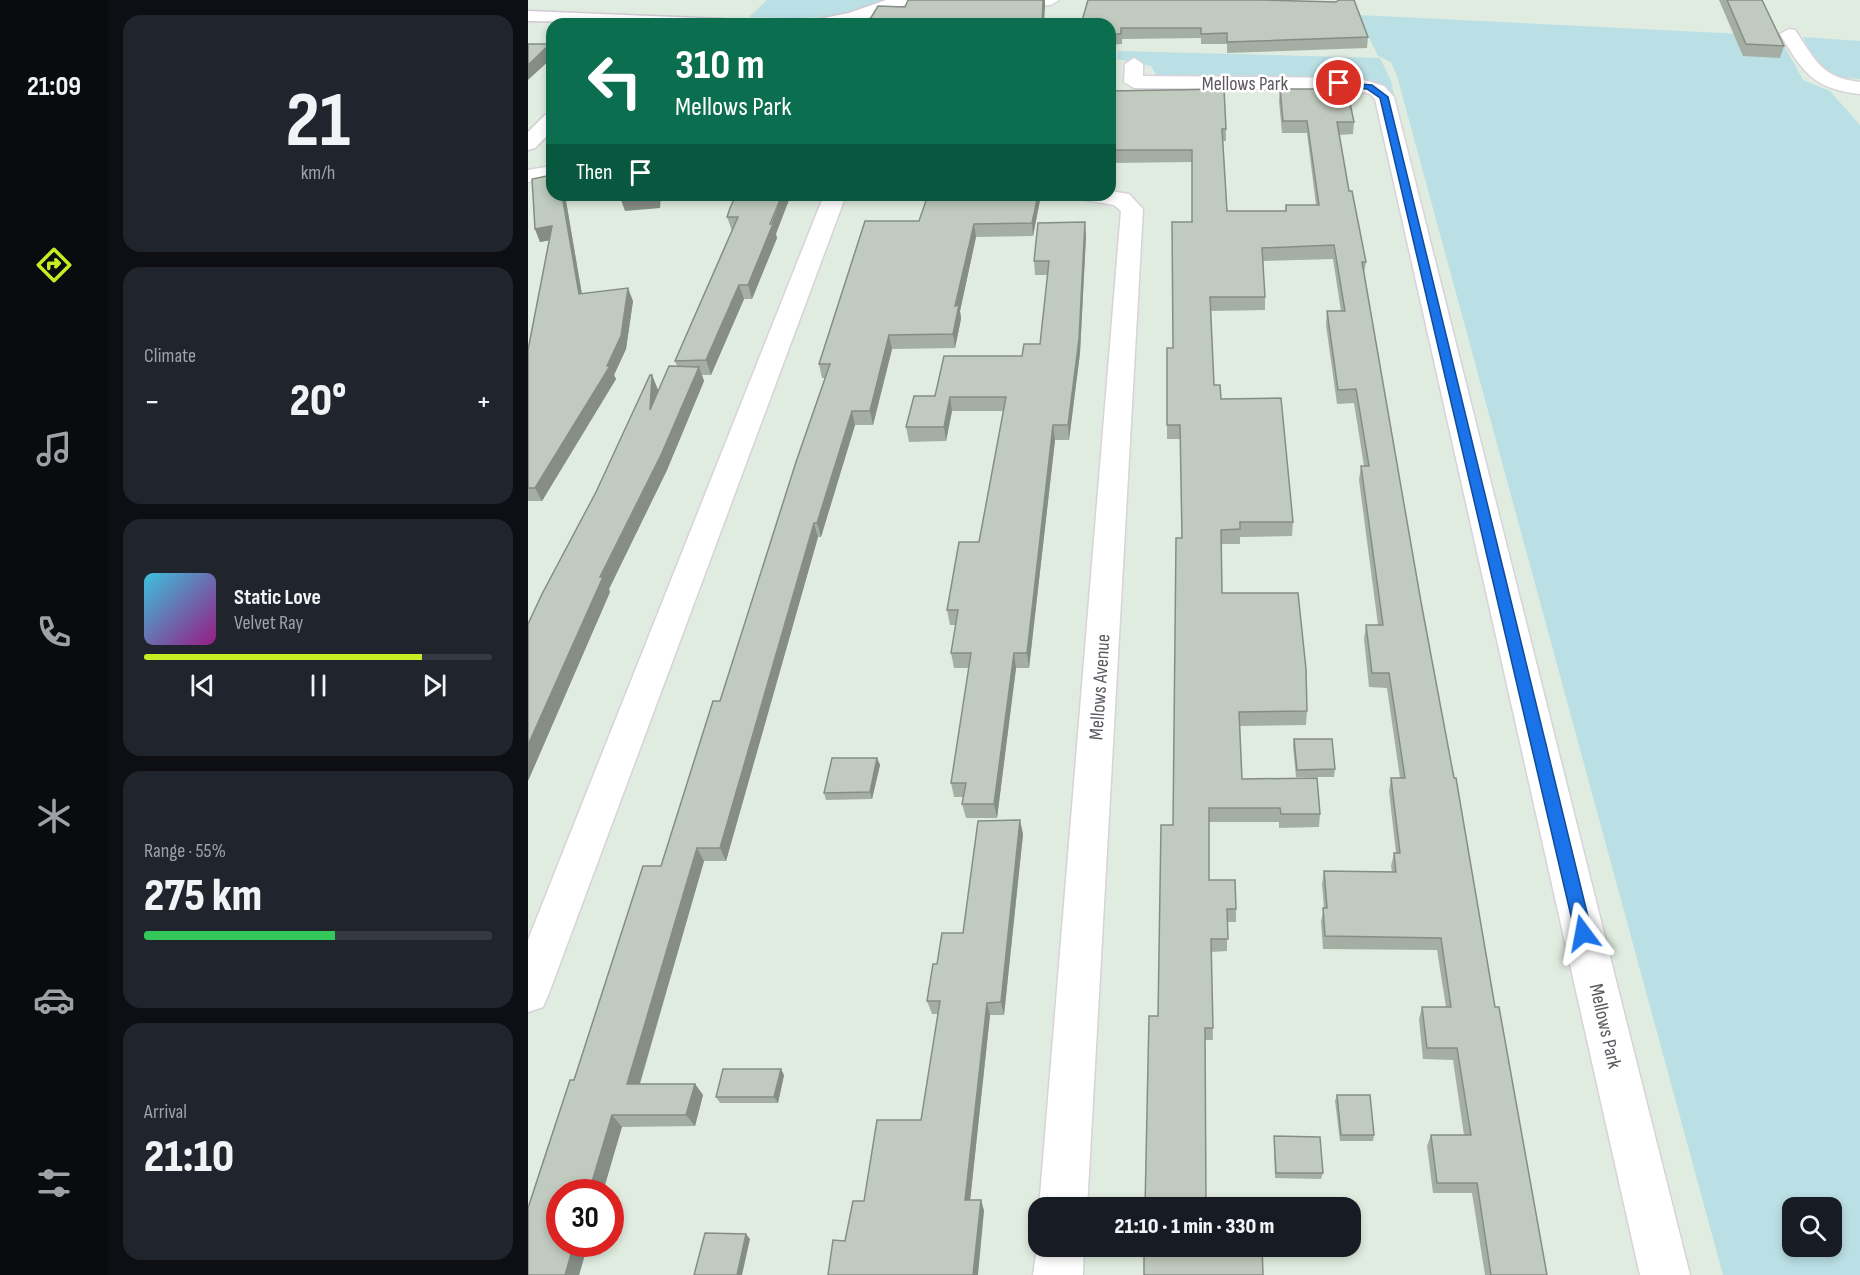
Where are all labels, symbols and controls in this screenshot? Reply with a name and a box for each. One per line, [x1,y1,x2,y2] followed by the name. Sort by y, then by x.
[675,40,765,91] text: 310 m
[576,42,654,120] icon: left
[1313,57,1364,108] pin
[1322,66,1355,99] icon: arrive
[27,71,81,103] text: 21:09
[1202,72,1289,96] street label: Mellows Park
[286,75,350,168] text: 21
[675,91,792,123] text: Mellows Park
[624,156,657,189] icon: arrive
[576,159,612,186] text: Then
[301,161,335,185] text: km/h
[33,244,75,286] icon: directions
[144,344,196,368] text: Climate
[290,374,346,429] text: 20°
[144,382,160,422] text: −
[476,382,492,422] text: +
[33,428,75,470] icon: music
[234,584,321,611] text: Static Love
[33,611,75,653] icon: phone
[234,611,303,635] text: Velvet Ray
[1084,633,1116,741] street label: Mellows Avenue
[186,669,219,702] icon: previous
[302,669,335,702] icon: pause
[418,669,451,702] icon: next
[33,795,75,837] icon: climate
[144,839,226,863] text: Range · 55%
[144,869,262,924] text: 275 km
[1551,901,1615,965] position arrow
[33,979,75,1021] icon: car
[1584,981,1627,1071] street label: Mellows Park
[144,1100,187,1124] text: Arrival
[144,1130,234,1185] text: 21:10
[33,1162,75,1204] icon: filters
[546,1179,624,1257] speed limit sign: 30
[1782,1197,1842,1257] map controls
[1782,1197,1842,1257] button: search
[1115,1213,1274,1240] text: 21:10 · 1 min · 330 m

